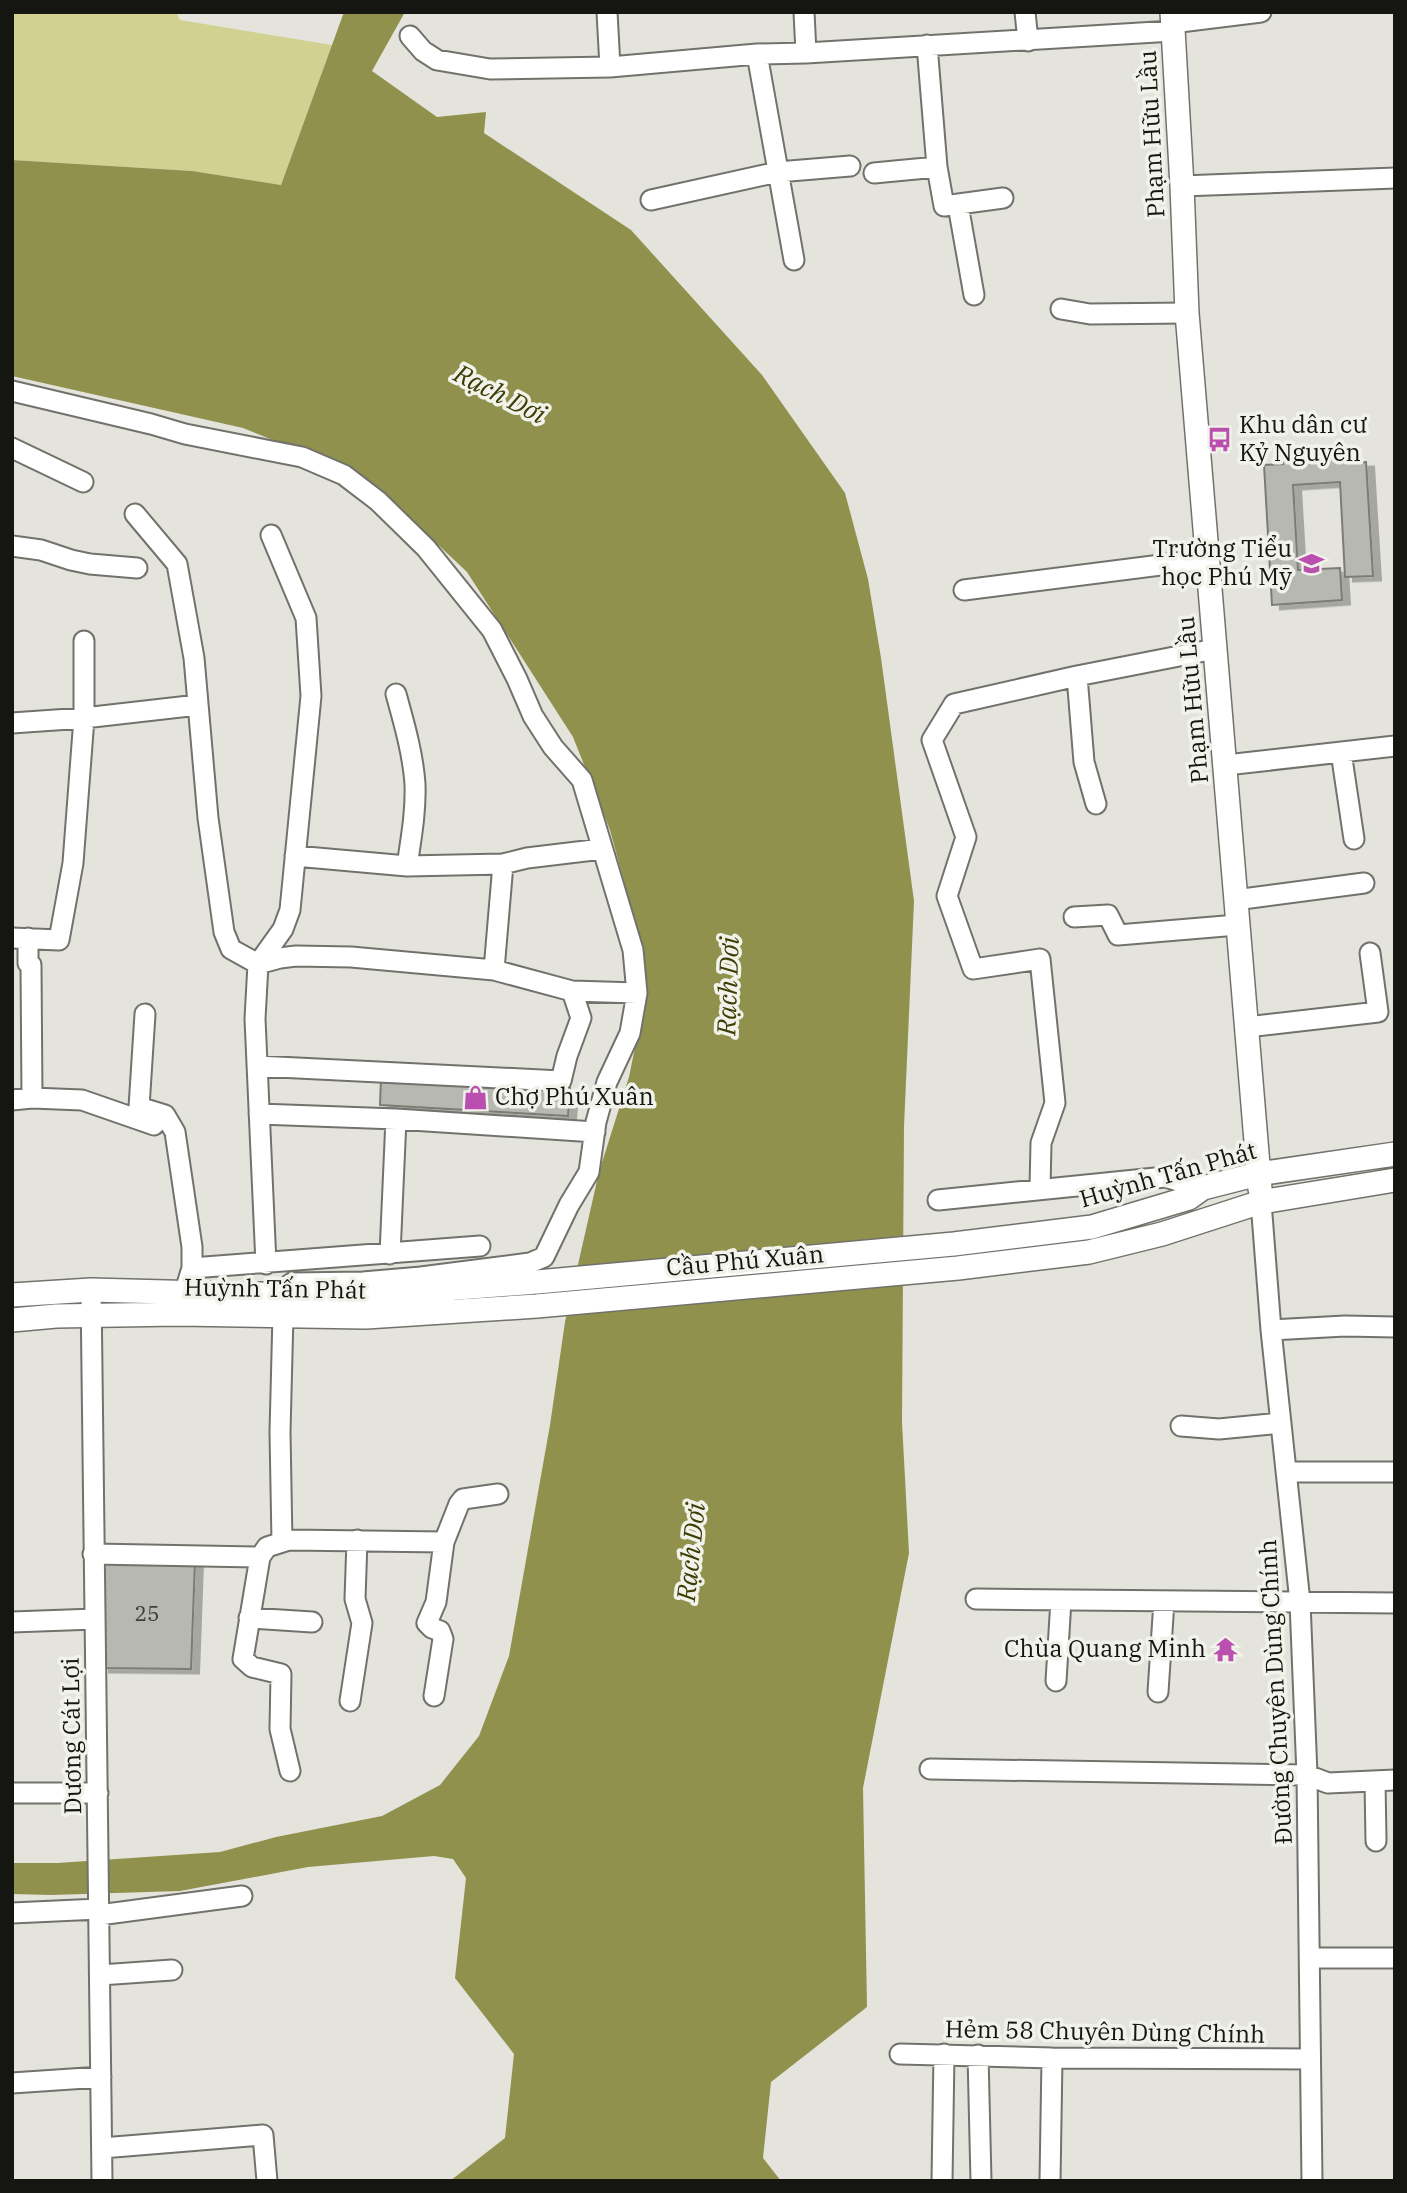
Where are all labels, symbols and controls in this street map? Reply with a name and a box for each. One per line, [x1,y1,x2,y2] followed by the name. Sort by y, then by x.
[1131,49,1171,219] street label: Phạm Hữu Lầu
[448,355,552,431] water label: Rạch Dơi
[1239,408,1367,468] place label: Khu dân cư Kỷ Nguyên
[1205,425,1233,453] bus stop icon: Khu dân cư Kỷ Nguyên
[1152,532,1292,592] place label: Trường Tiểu học Phú Mỹ
[1298,549,1326,577] school or university icon: Trường Tiểu học Phú Mỹ
[1169,615,1215,785] street label: Phạm Hữu Lầu
[708,936,746,1037] water label: Rạch Dơi
[495,1080,654,1112] place label: Chợ Phú Xuân
[461,1083,489,1111] shop icon: Chợ Phú Xuân
[1076,1134,1260,1215] street label: Huỳnh Tấn Phát
[665,1237,825,1283] street label: Cầu Phú Xuân
[184,1270,367,1306] street label: Huỳnh Tấn Phát
[668,1501,712,1604] water label: Rạch Dơi
[1251,1539,1299,1845] street label: Đường Chuyên Dùng Chính
[134,1599,160,1627] house number: 25
[1004,1632,1206,1664] place label: Chùa Quang Minh
[1212,1635,1240,1663] temple icon: Chùa Quang Minh
[54,1657,88,1815] street label: Dương Cát Lợi
[945,2012,1266,2050] street label: Hẻm 58 Chuyên Dùng Chính

